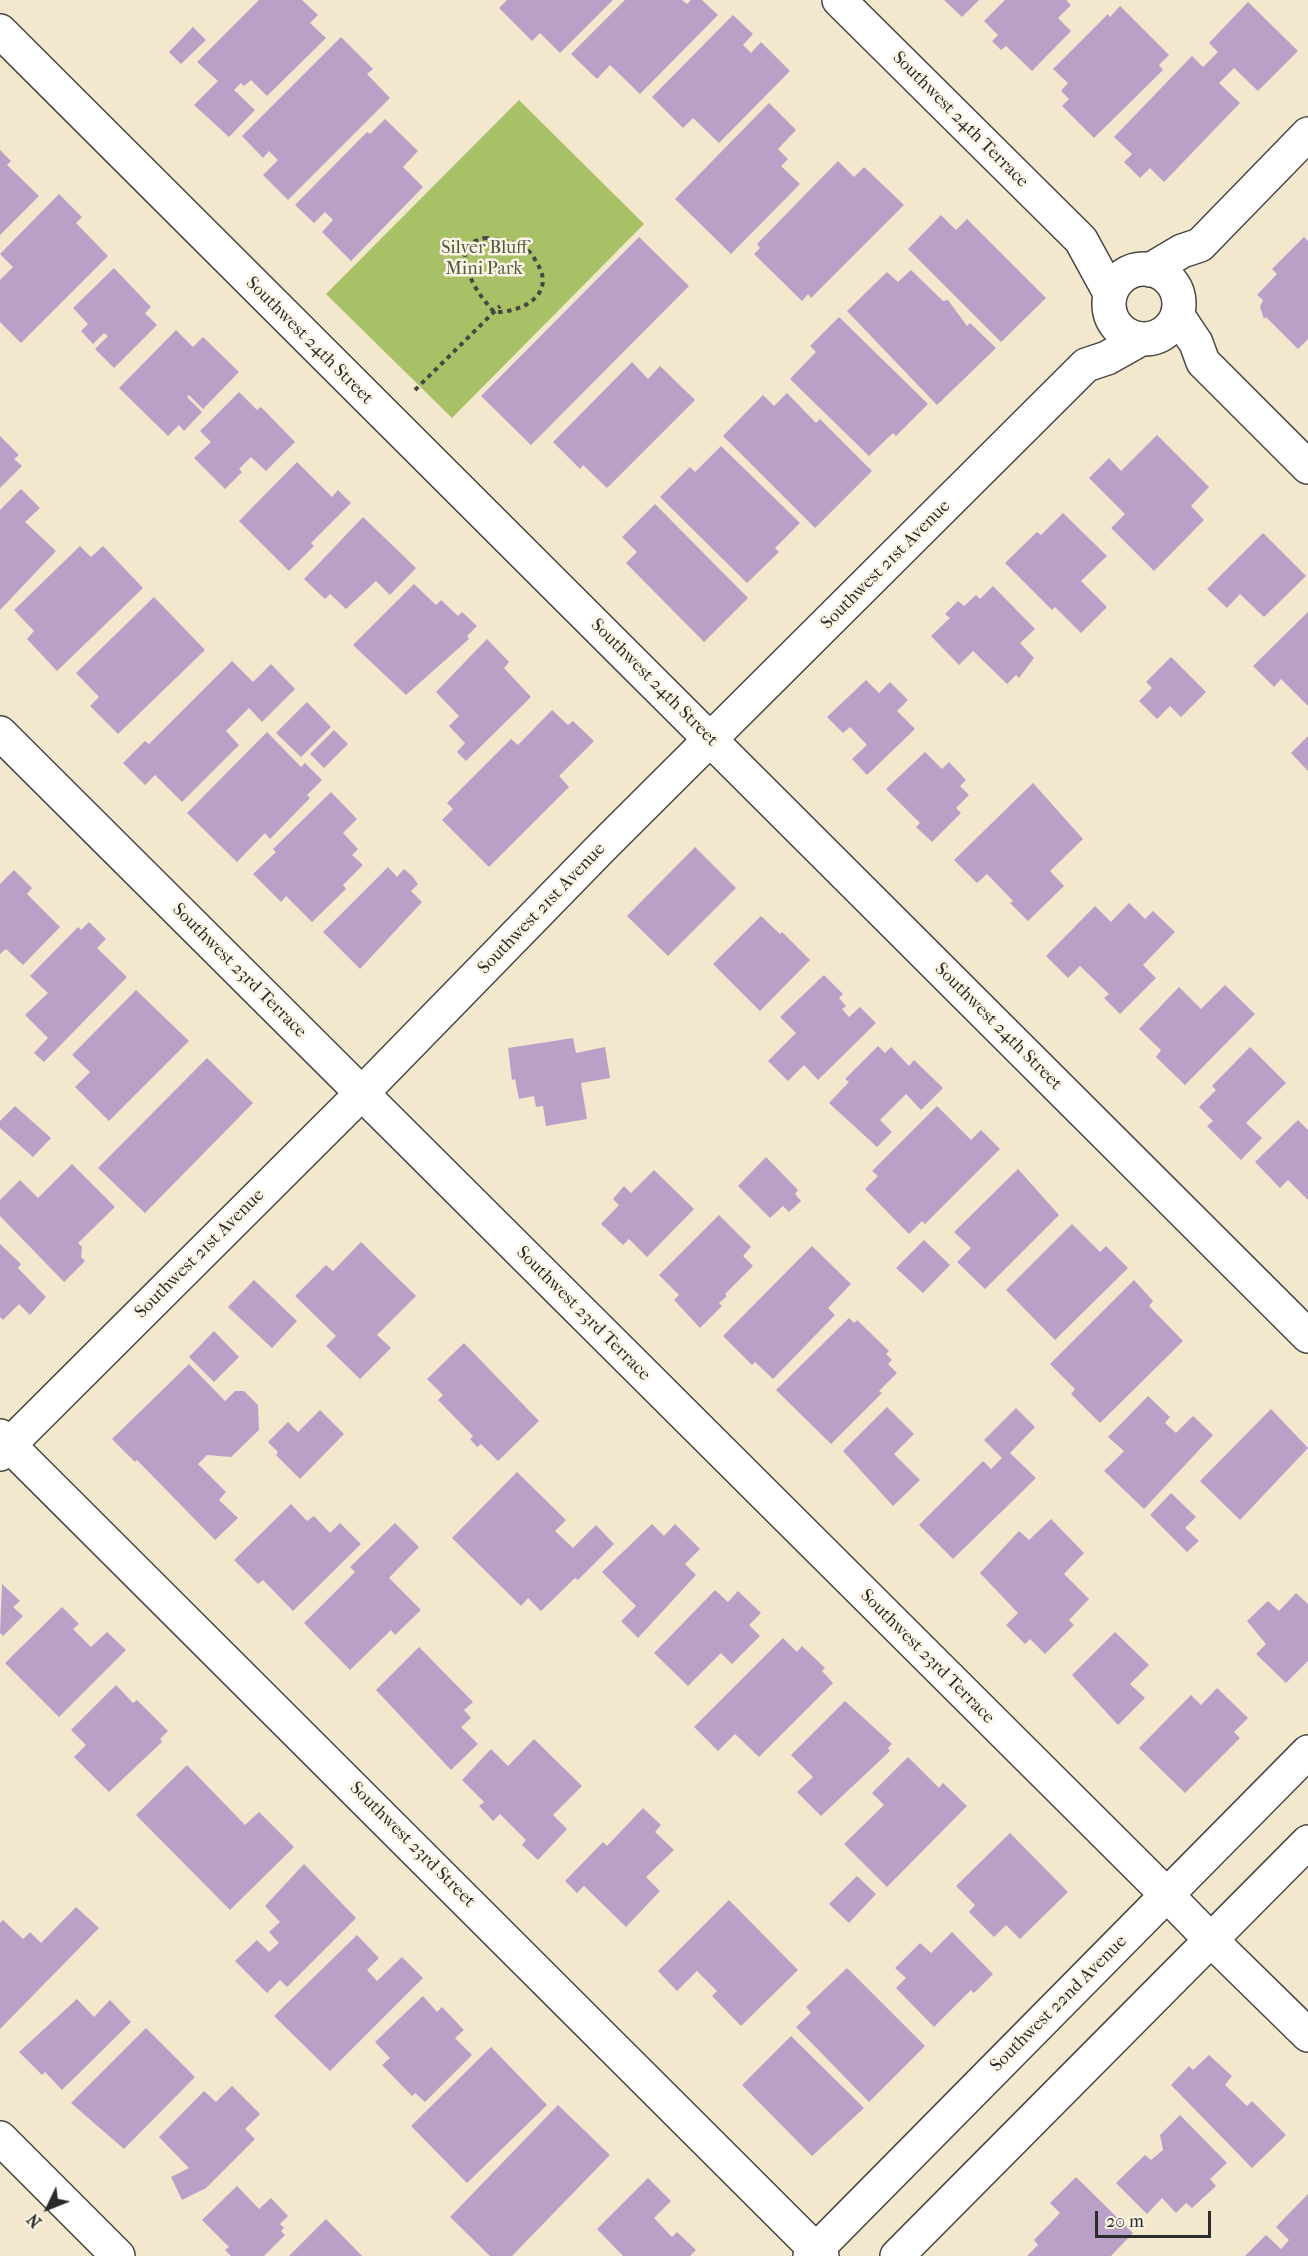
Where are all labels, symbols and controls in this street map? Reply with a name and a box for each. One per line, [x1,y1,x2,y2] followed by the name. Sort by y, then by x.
[887,47,1033,193] street label: Southwest 24th Terrace
[441,238,527,280] park label: Silver Bluff Mini Park
[241,273,377,409] street label: Southwest 24th Street
[817,496,955,634] street label: Southwest 21st Avenue
[586,615,722,751] street label: Southwest 24th Street
[474,839,610,979] street label: Southwest 21st Avenue
[167,899,311,1043] street label: Southwest 23rd Terrace
[930,959,1066,1095] street label: Southwest 24th Street
[131,1185,269,1323] street label: Southwest 21st Avenue
[511,1242,655,1386] street label: Southwest 23rd Terrace
[855,1585,999,1729] street label: Southwest 23rd Terrace
[345,1778,479,1912] street label: Southwest 23rd Street
[986,1931,1132,2077] street label: Southwest 22nd Avenue
[18,2178,78,2238] north arrow
[1098,2199,1214,2237] scale bar
[23,2210,46,2232] text: N
[1106,2211,1144,2232] text: 20 m

